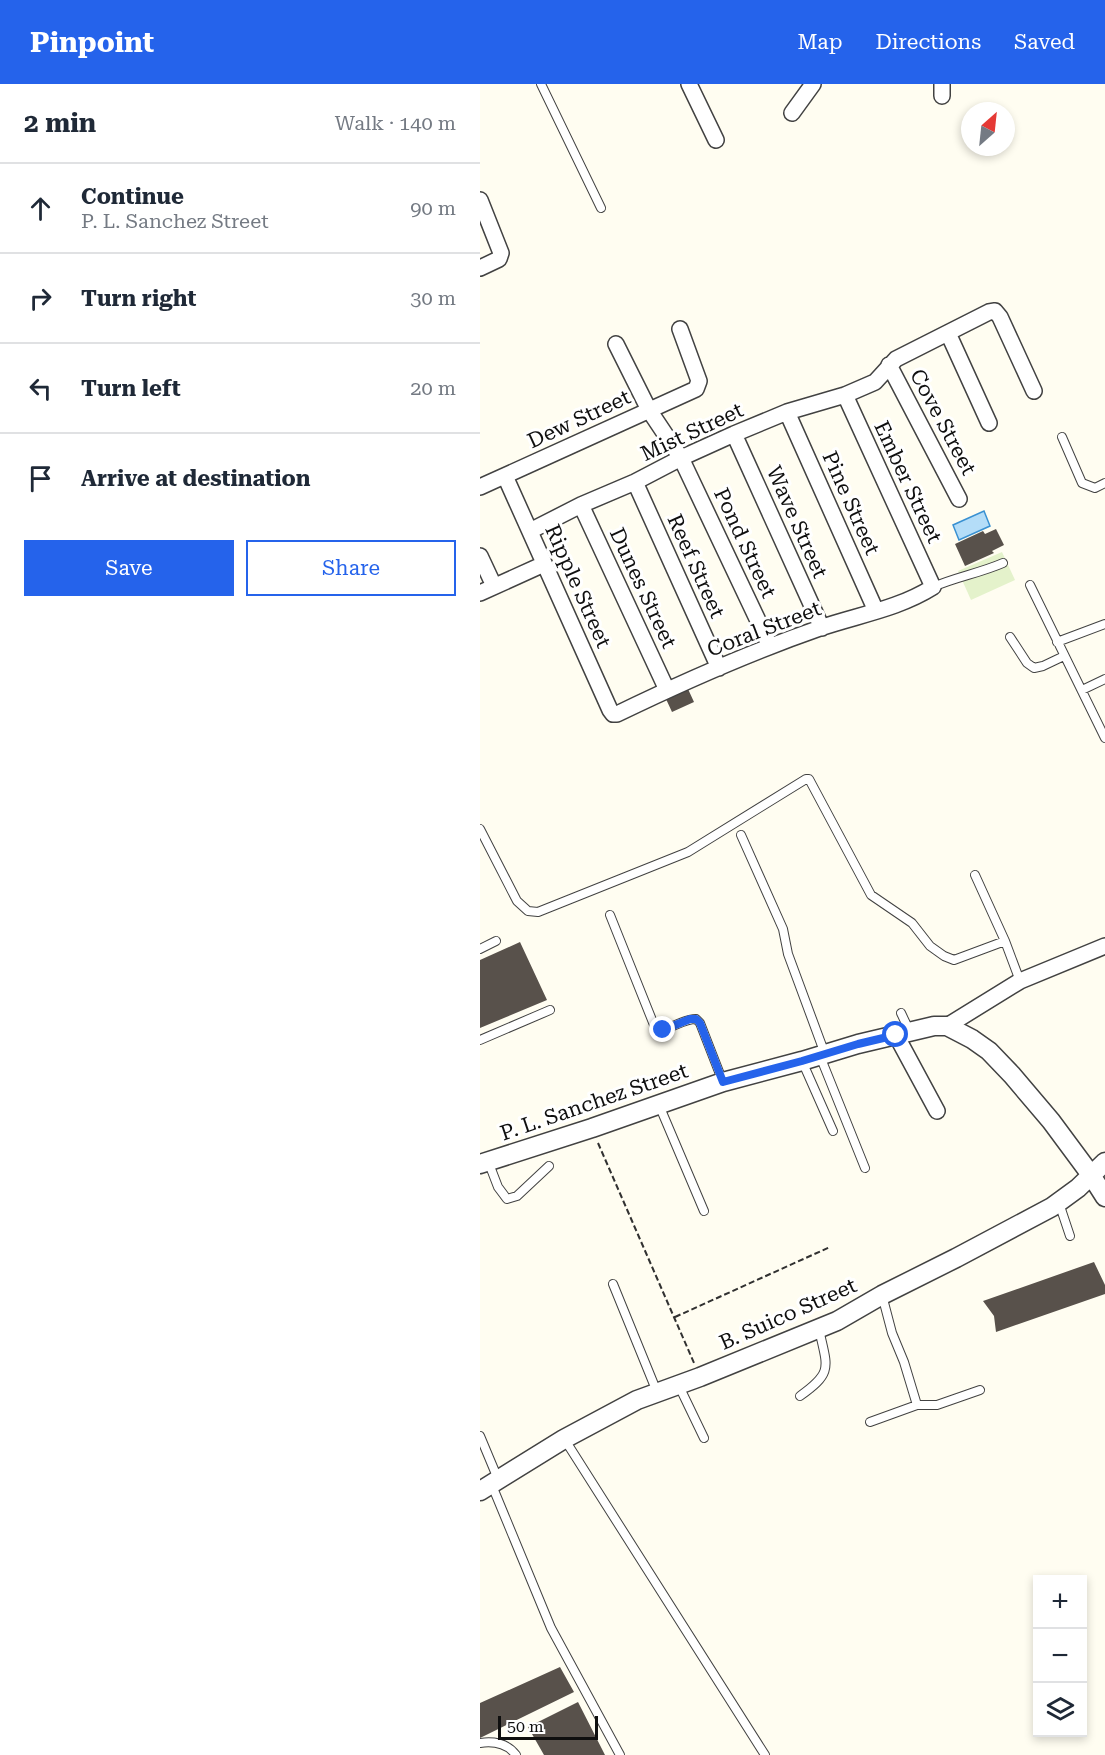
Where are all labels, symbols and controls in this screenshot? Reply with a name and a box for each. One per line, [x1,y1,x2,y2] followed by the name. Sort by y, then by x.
[30,26,154,59] text: Pinpoint
[798,30,842,54] text: Map
[875,30,981,54] text: Directions
[1014,30,1075,54] text: Saved
[961,102,1015,156] north arrow
[24,108,96,138] text: 2 min
[335,111,456,135] text: Walk · 140 m
[81,184,184,209] text: Continue
[24,192,57,225] icon: ahead
[410,196,456,220] text: 90 m
[81,209,269,233] text: P. L. Sanchez Street
[24,282,57,315] icon: right
[81,286,196,311] text: Turn right
[410,286,456,310] text: 30 m
[905,365,981,479] street label: Cove Street
[24,372,57,405] icon: left
[81,376,181,401] text: Turn left
[410,376,456,400] text: 20 m
[524,385,634,453] street label: Dew Street
[637,398,747,466] street label: Mist Street
[869,417,947,547] street label: Ember Street
[817,447,885,559] street label: Pine Street
[24,462,57,495] icon: arrive
[762,462,832,582] street label: Wave Street
[81,466,310,491] text: Arrive at destination
[709,484,781,602] street label: Pond Street
[662,510,730,622] street label: Reef Street
[540,521,616,651] street label: Ripple Street
[605,524,681,652] street label: Dunes Street
[24,540,234,596] button: Save
[246,540,456,596] button: Share
[704,596,824,662] street label: Coral Street
[649,1016,675,1042] route end
[882,1021,908,1047] route start
[497,1059,691,1145] street label: P. L. Sanchez Street
[716,1273,860,1355] street label: B. Suico Street
[1033,1575,1087,1737] map controls
[1033,1575,1087,1629] button: +
[1033,1629,1087,1683] button: −
[1033,1683,1087,1737] button: layers
[498,1713,598,1740] scale bar
[507,1717,544,1736] text: 50 m

